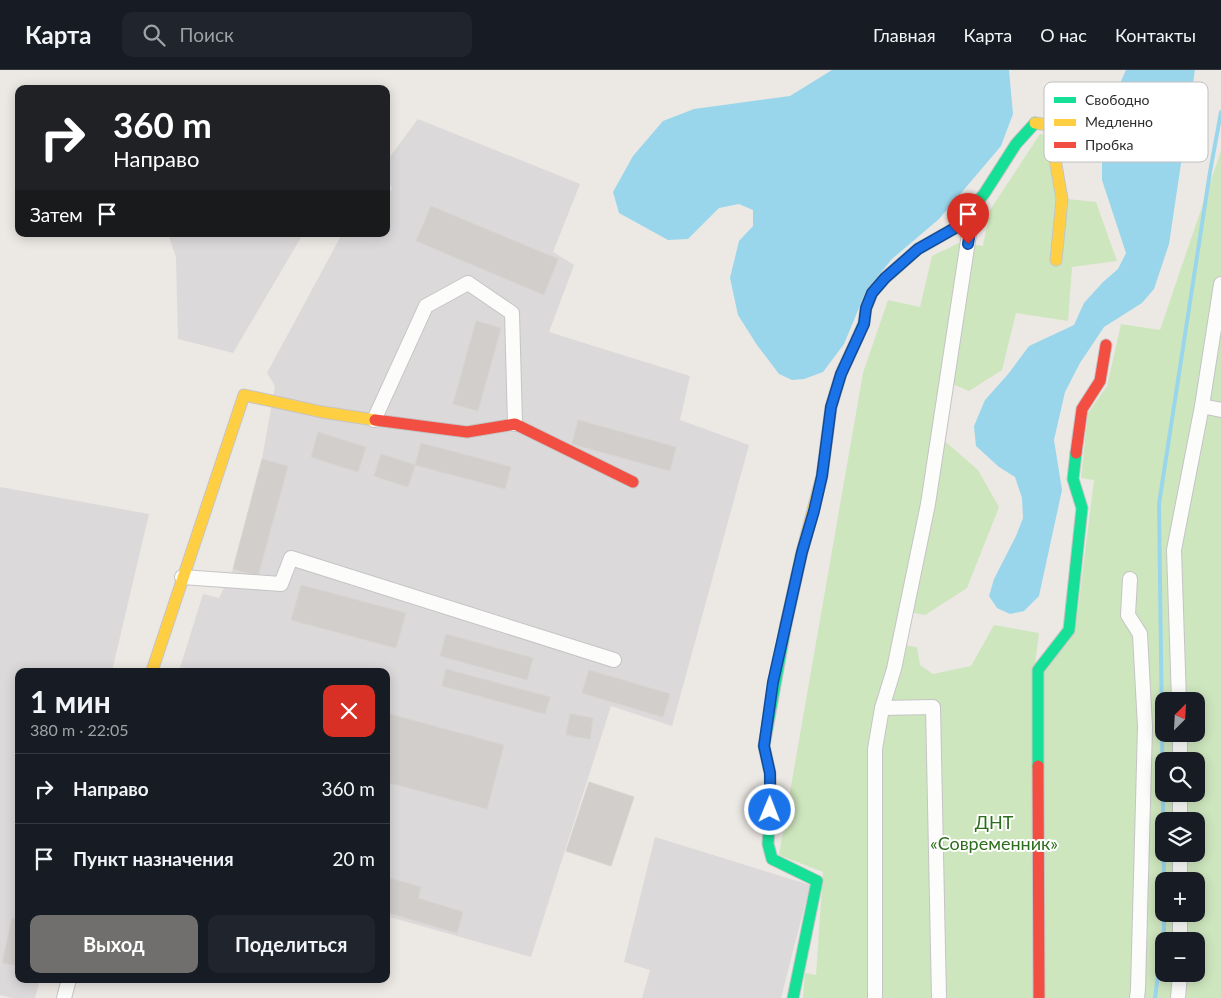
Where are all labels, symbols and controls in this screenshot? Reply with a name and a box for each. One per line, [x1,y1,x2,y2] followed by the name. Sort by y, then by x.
[122,12,472,57] search box
[25,20,92,49] text: Карта
[140,21,168,49] icon: search
[180,23,234,46] text: Поиск
[873,24,936,46] text: Главная
[964,24,1012,46] text: Карта
[1040,24,1087,46] text: О нас
[1115,24,1196,46] text: Контакты
[1044,82,1208,162] legend
[1085,91,1150,108] text: Свободно
[113,103,212,145] text: 360 m
[30,105,95,170] icon: right
[1085,113,1153,130] text: Медленно
[1085,136,1133,153] text: Пробка
[113,145,199,172] text: Направо
[947,193,989,244] pin
[93,200,121,228] icon: arrive
[954,200,982,228] icon: arrive
[30,203,83,226] text: Затем
[30,683,111,719] text: 1 мин
[323,685,375,737] button: close
[1155,692,1205,742] north arrow
[1155,692,1205,982] map controls
[30,720,129,739] text: 380 m · 22:05
[1155,752,1205,802] button: search
[30,775,58,803] icon: right
[73,777,149,800] text: Направо
[321,777,375,800] text: 360 m
[743,783,795,835] position arrow
[930,811,1058,854] park label: ДНТ «Современник»
[1155,812,1205,862] button: layers
[30,845,58,873] icon: arrive
[73,847,234,870] text: Пункт назначения
[332,847,375,870] text: 20 m
[1155,872,1205,922] button: +
[30,915,198,973] button: Выход
[208,915,375,973] button: Поделиться
[1155,932,1205,982] button: −

